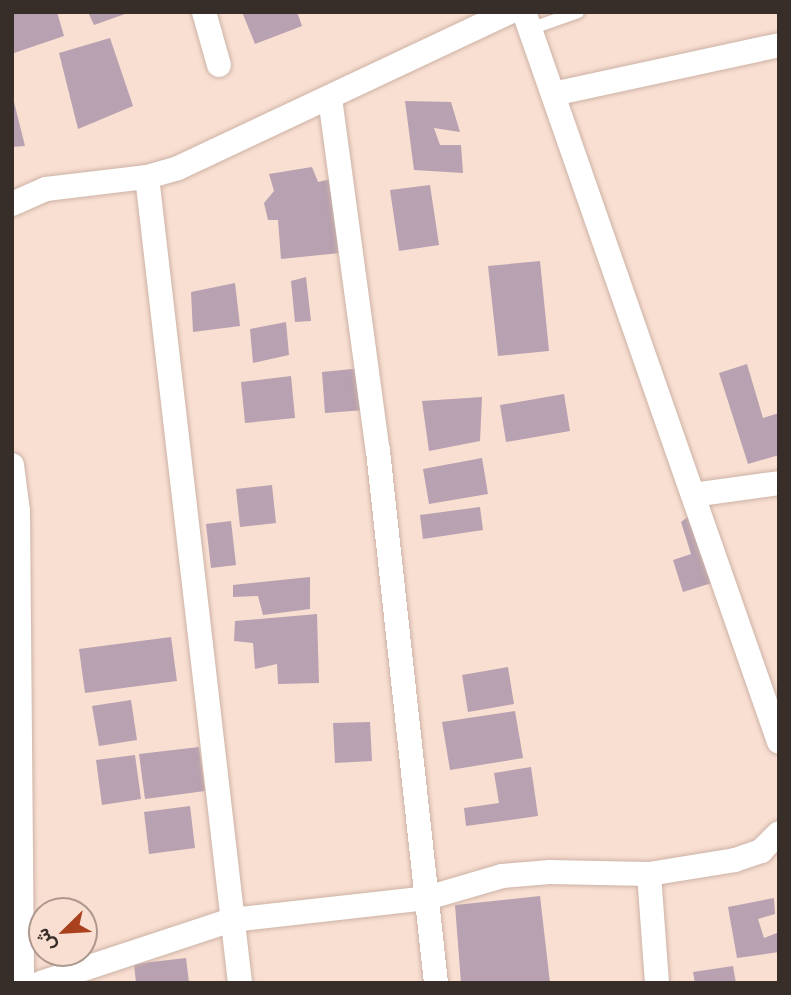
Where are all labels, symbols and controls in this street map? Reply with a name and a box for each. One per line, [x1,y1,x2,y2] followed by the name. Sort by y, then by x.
[28,897,98,967] north arrow
[31,925,59,955] text: ش

